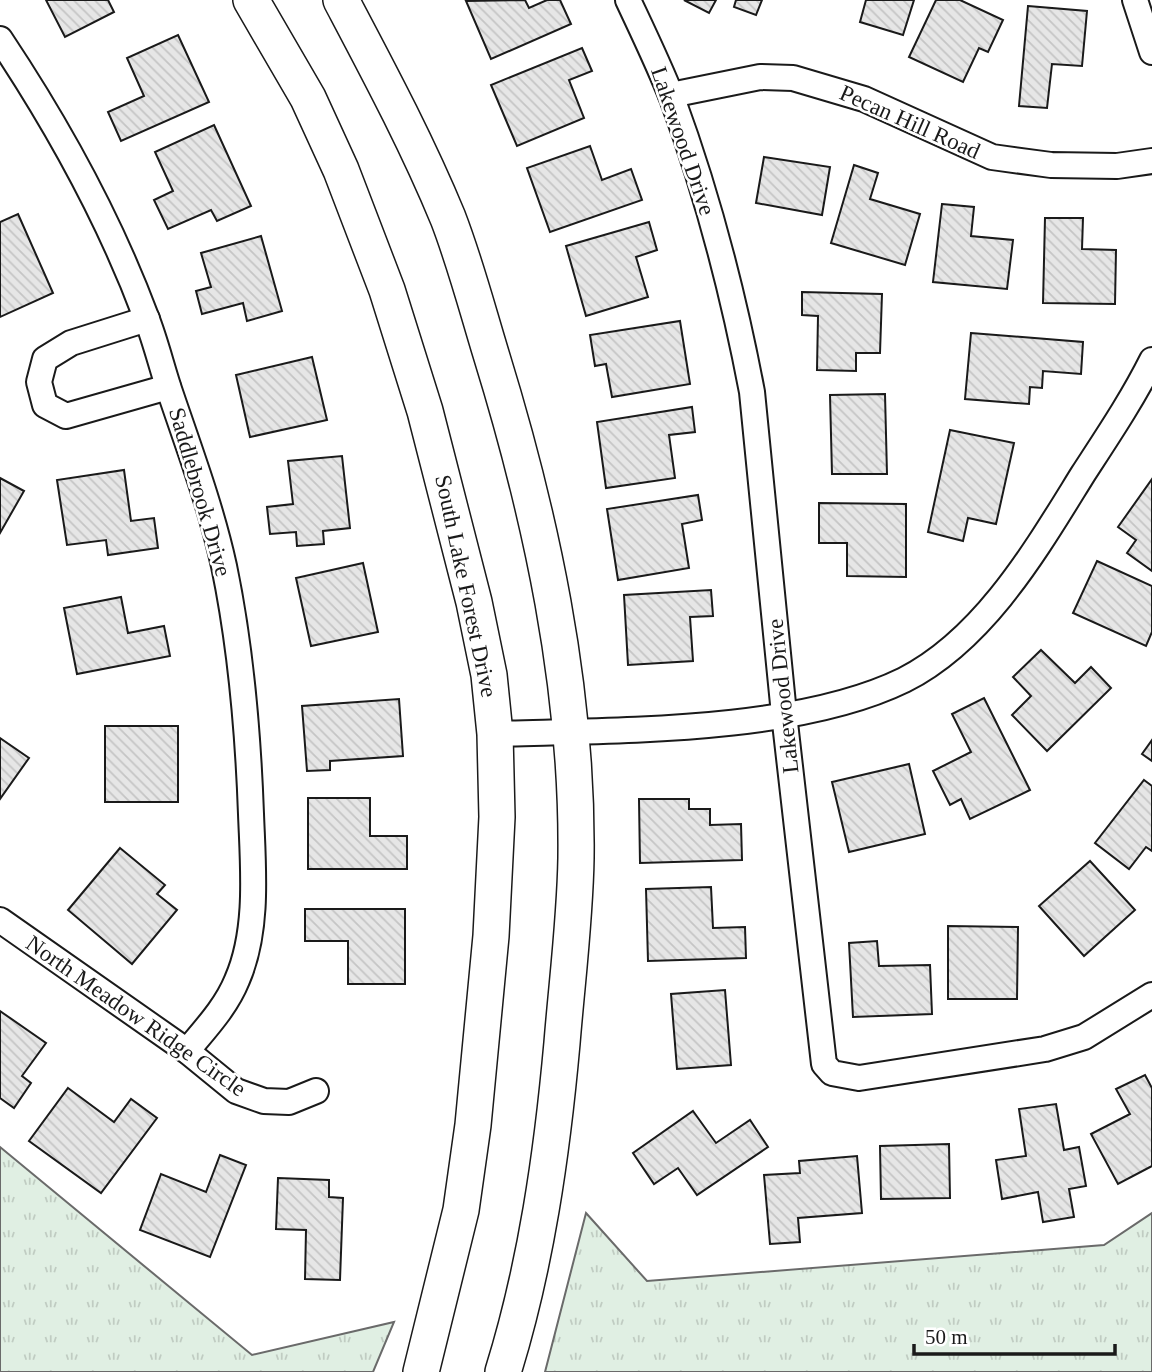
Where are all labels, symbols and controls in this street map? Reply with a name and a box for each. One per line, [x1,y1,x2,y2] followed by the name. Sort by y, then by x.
[646,64,720,218] street label: Lakewood Drive
[836,80,984,164] street label: Pecan Hill Road
[164,405,236,579] street label: Saddlebrook Drive
[430,472,502,700] street label: South Lake Forest Drive
[762,618,804,774] street label: Lakewood Drive
[21,930,251,1102] street label: North Meadow Ridge Circle
[914,1312,1115,1356] scale bar
[925,1325,968,1349] text: 50 m

